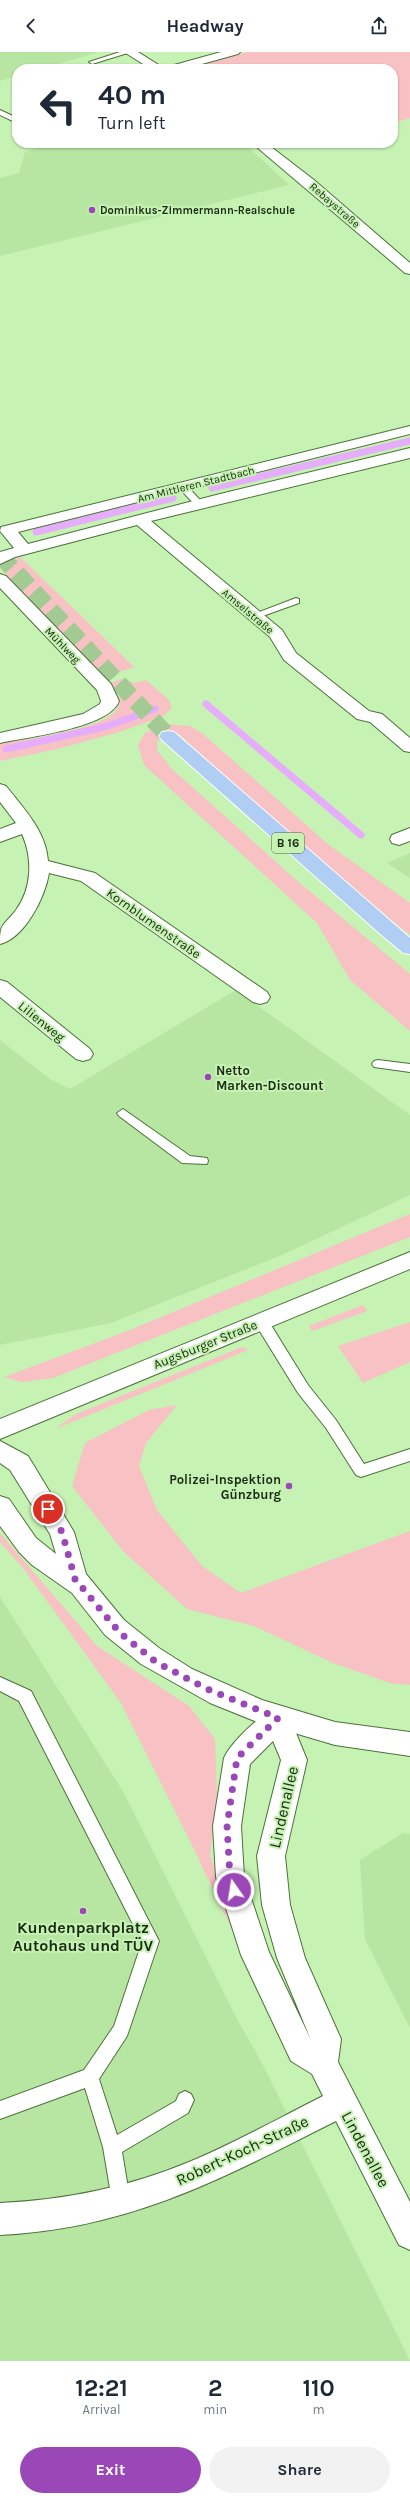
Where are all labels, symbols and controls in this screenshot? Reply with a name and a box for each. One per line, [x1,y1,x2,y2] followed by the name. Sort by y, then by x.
[20,15,42,37] icon: back
[166,15,244,37] text: Headway
[368,15,390,37] icon: share
[98,78,166,111] text: 40 m
[32,80,84,132] icon: left
[98,112,166,134] text: Turn left
[307,180,363,231] street label: Rebaystraße
[100,204,295,217] place label: Dominikus-Zimmermann-Realschule
[87,205,97,215] marker: Dominikus-Zimmermann-Realschule
[136,464,256,505] street label: Am Mittleren Stadtbach
[219,586,276,637] street label: Amselstraße
[42,624,84,667] street label: Mühlweg
[272,833,304,853] road number: B 16
[104,885,204,962] street label: Kornblumenstraße
[15,998,68,1045] street label: Lilienweg
[216,1063,323,1093] place label: Netto Marken-Discount
[203,1072,213,1082] marker: Netto Marken-Discount
[151,1317,260,1372] street label: Augsburger Straße
[169,1472,281,1502] place label: Polizei-Inspektion Günzburg
[284,1481,294,1491] marker: Polizei-Inspektion Günzburg
[31,1492,65,1526] pin
[37,1498,59,1520] icon: arrive
[265,1764,302,1850] street label: Lindenallee
[213,1869,255,1911] position arrow
[78,1906,88,1916] marker: Kundenparkplatz Autohaus und TÜV
[13,1918,154,1955] place label: Kundenparkplatz Autohaus und TÜV
[338,2108,394,2191] street label: Lindenallee
[173,2111,311,2189] street label: Robert-Koch-Straße
[75,2374,128,2402] text: 12:21
[208,2374,222,2402] text: 2
[302,2374,335,2402] text: 110
[83,2402,121,2417] text: Arrival
[203,2402,227,2417] text: min
[312,2402,325,2417] text: m
[20,2447,201,2493] button: Exit
[209,2447,390,2493] button: Share

